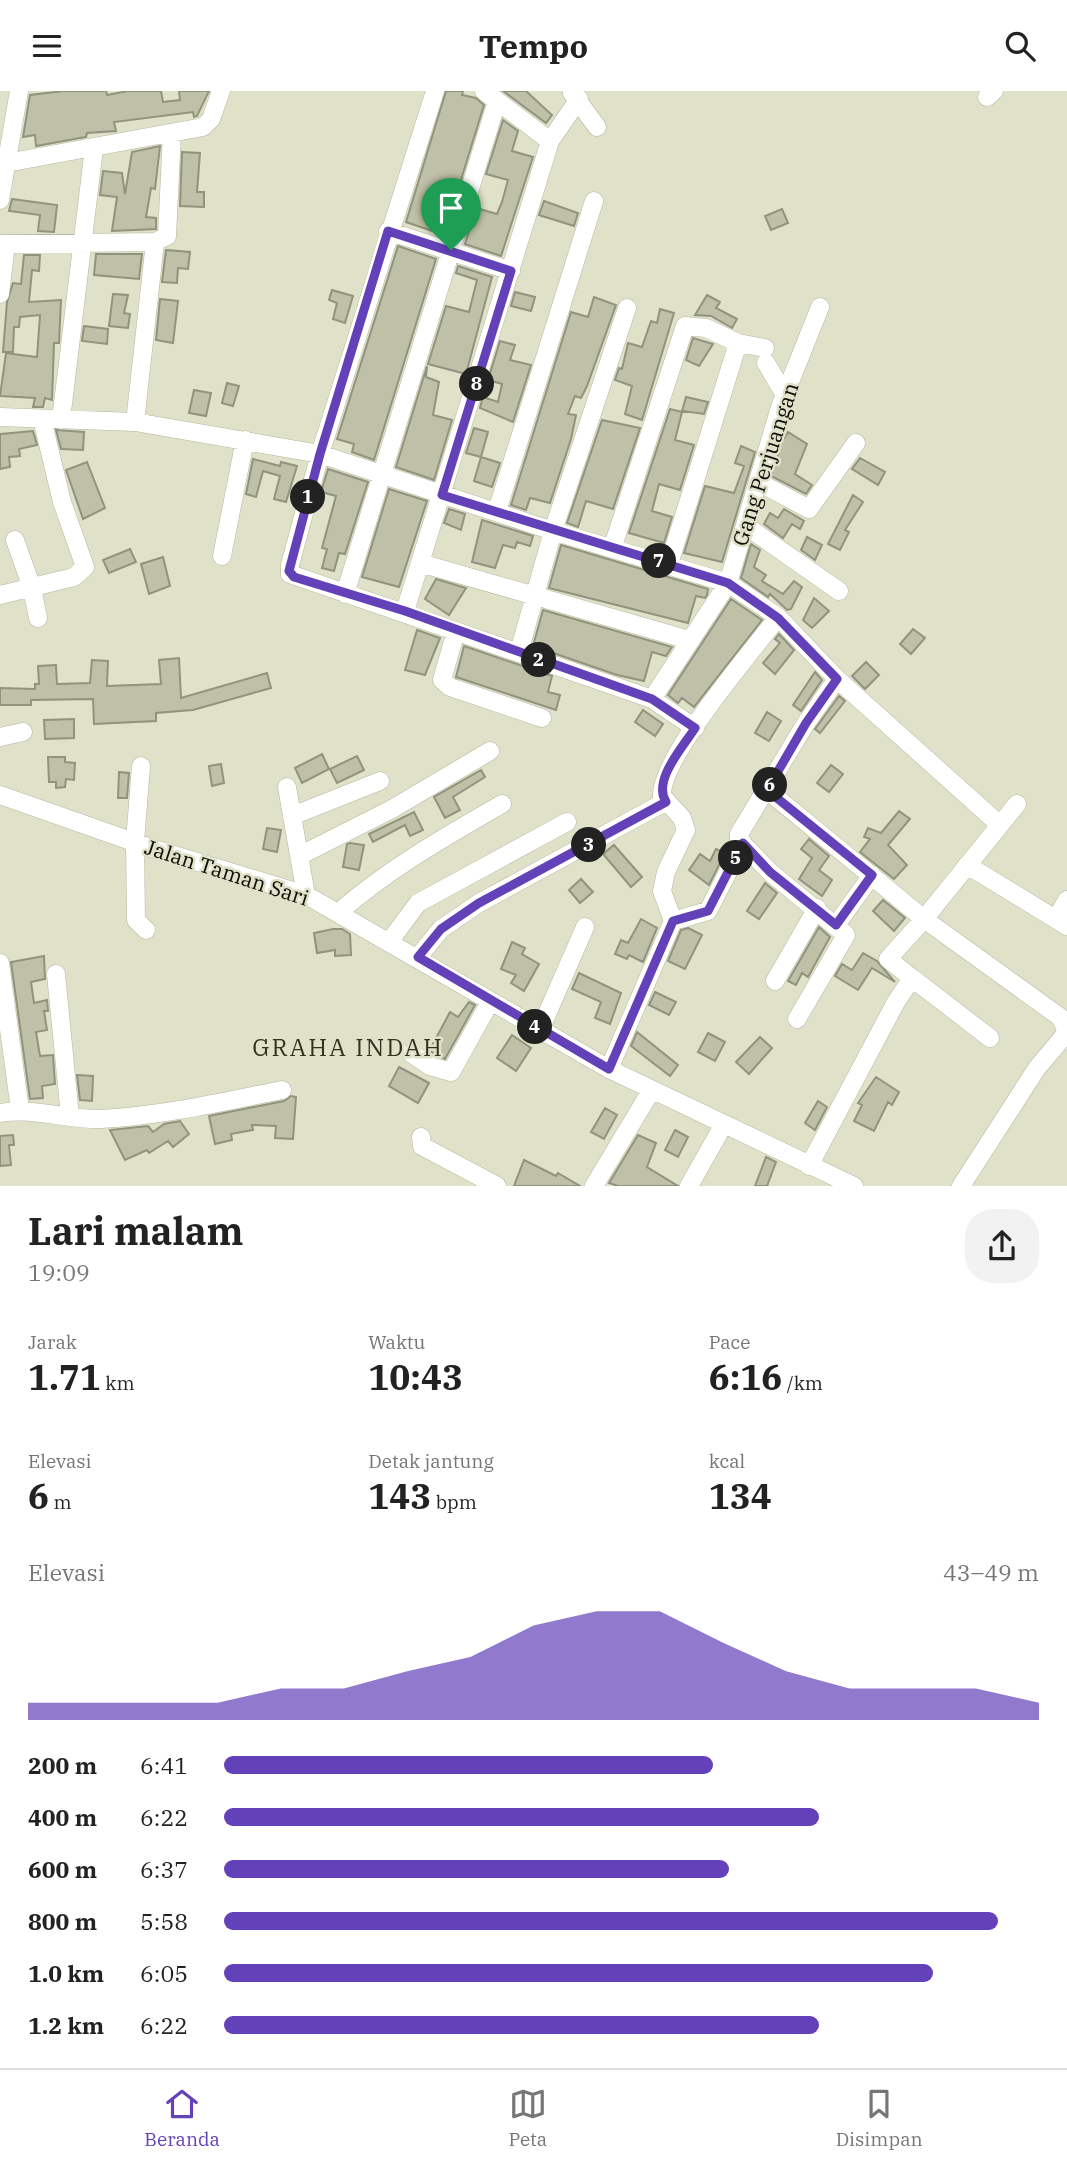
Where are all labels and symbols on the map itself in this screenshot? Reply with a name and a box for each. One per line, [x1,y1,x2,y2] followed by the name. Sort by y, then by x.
[421,178,481,250] pin
[460,367,494,401] pin: 8
[725,379,805,549] street label: Gang Perjuangan
[290,479,326,515] pin: 1
[642,543,676,579] pin: 7
[522,643,556,677] pin: 2
[752,767,788,803] pin: 6
[572,827,606,863] pin: 3
[141,832,313,912] street label: Jalan Taman Sari
[718,841,754,875] pin: 5
[518,1009,552,1045] pin: 4
[252,1031,444,1063] district label: GRAHA INDAH

